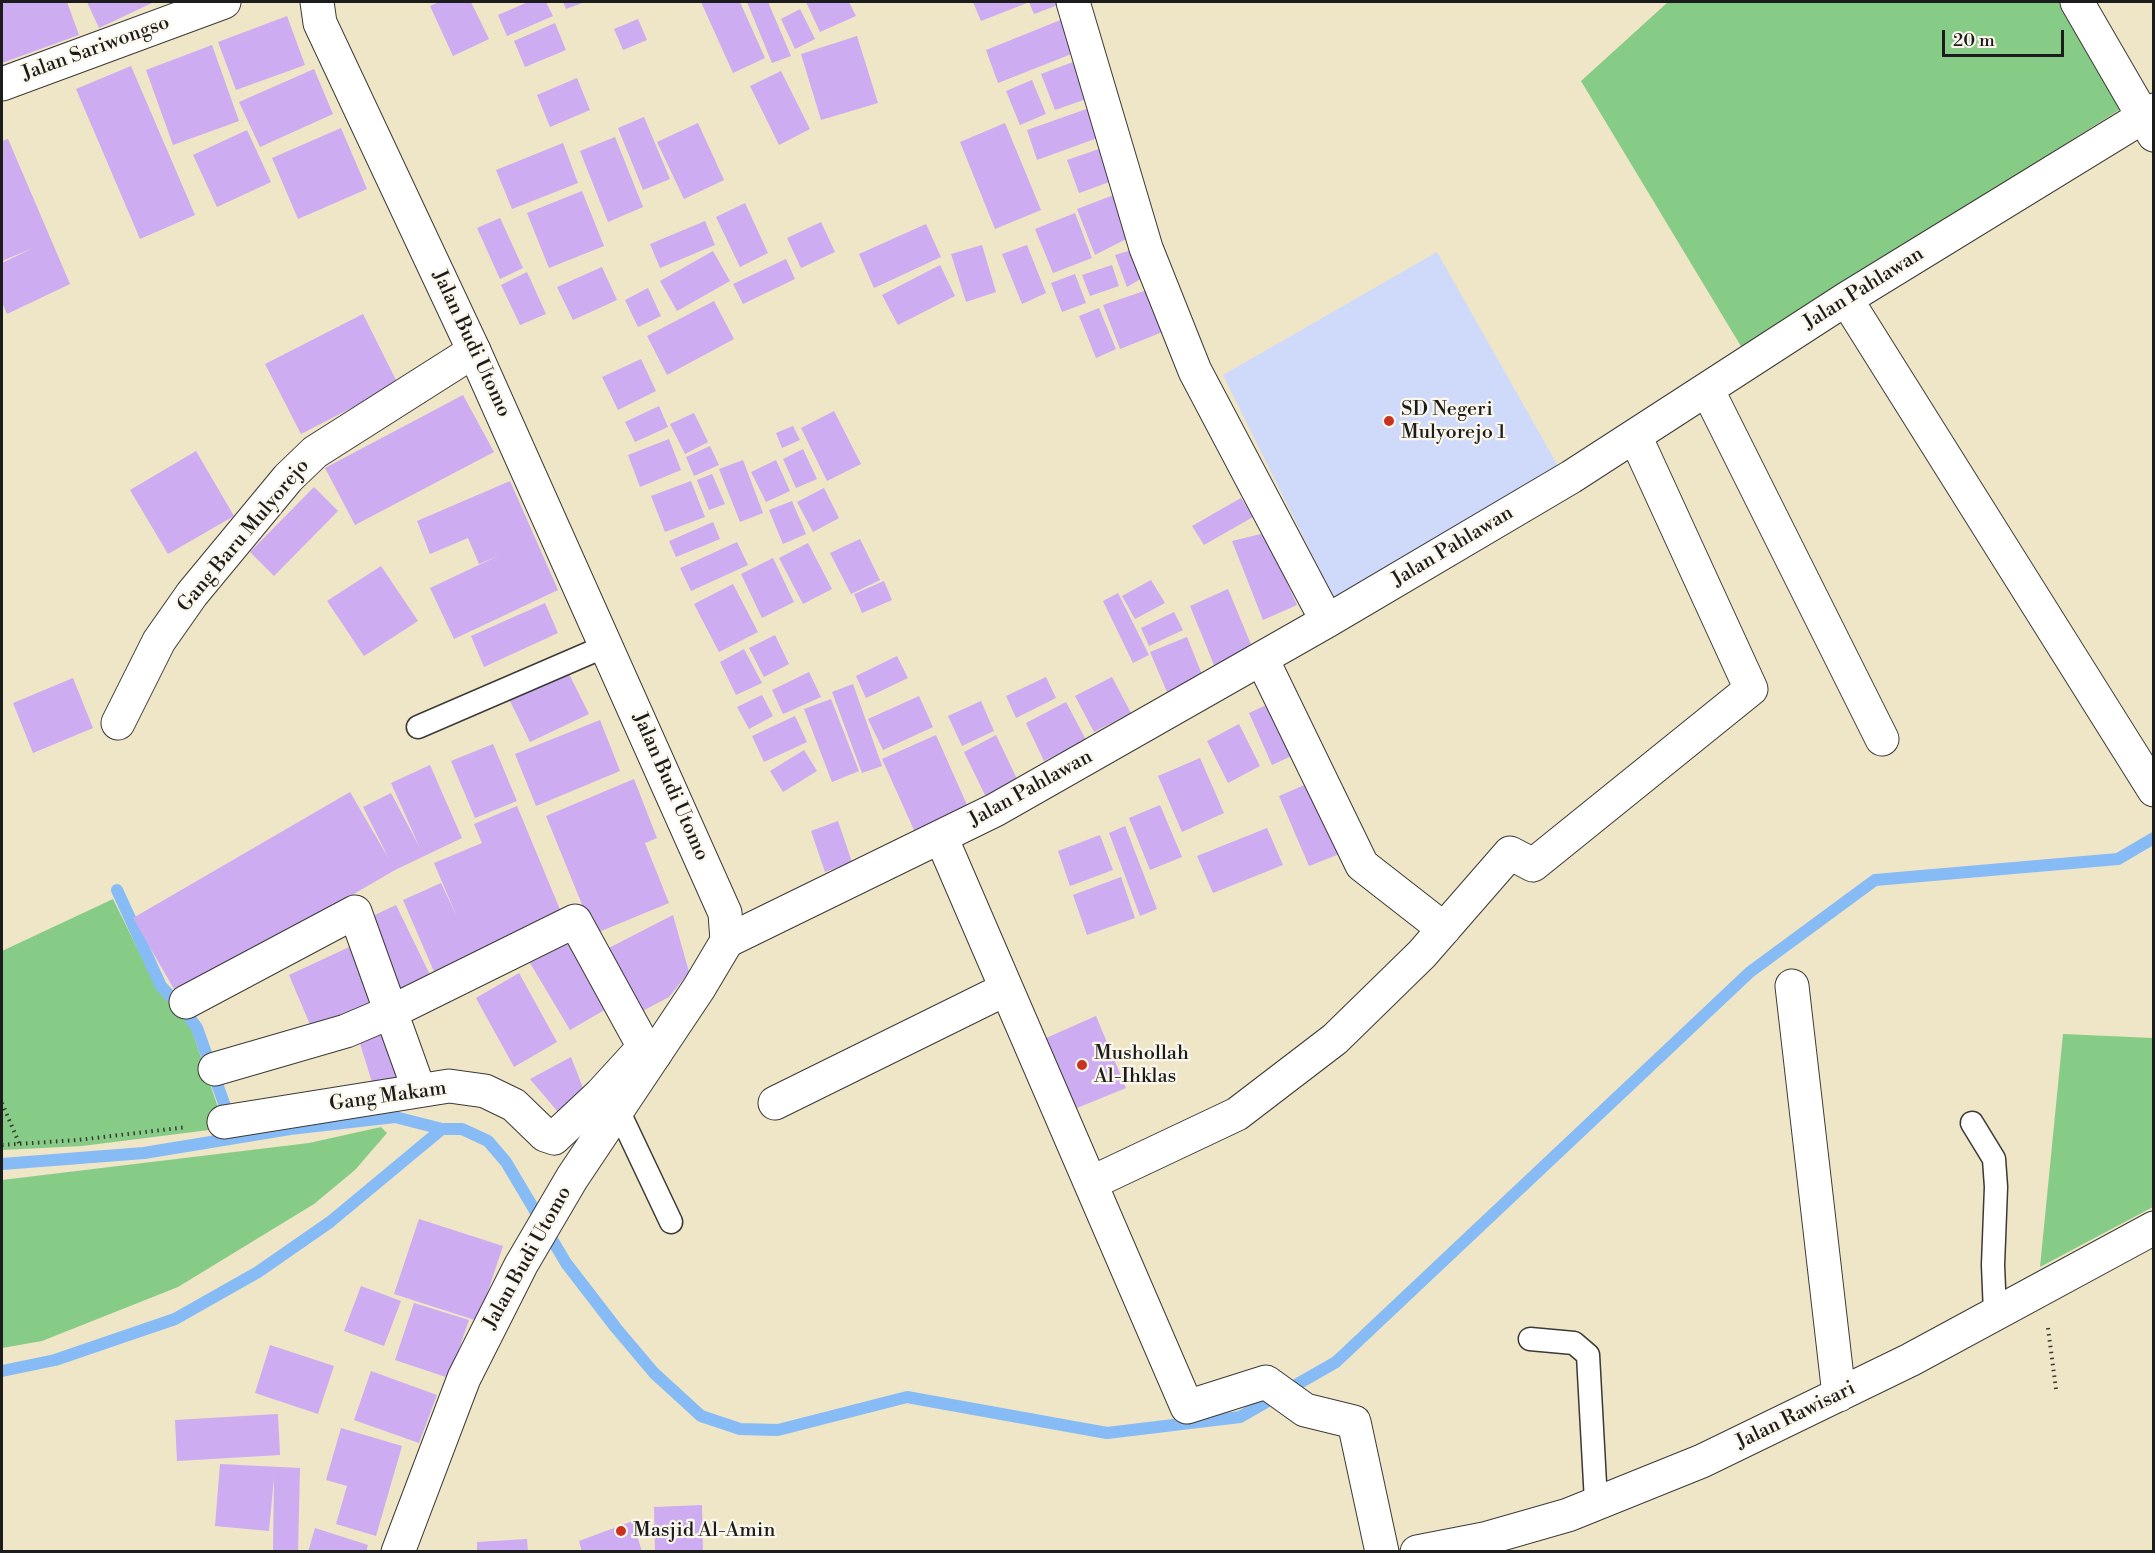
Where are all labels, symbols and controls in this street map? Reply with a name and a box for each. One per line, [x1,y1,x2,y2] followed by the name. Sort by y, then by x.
[19,11,173,87] street label: Jalan Sariwongso
[1945,18,2066,56] scale bar
[1953,29,1995,52] text: 20 m
[1799,242,1929,336] street label: Jalan Pahlawan
[426,267,516,421] street label: Jalan Budi Utomo
[1401,398,1506,445] place label: SD Negeri Mulyorejo 1
[1382,414,1396,428] marker: SD Negeri Mulyorejo 1
[173,455,315,617] street label: Gang Baru Mulyorejo
[1388,501,1518,593] street label: Jalan Pahlawan
[627,709,713,865] street label: Jalan Budi Utomo
[965,745,1097,833] street label: Jalan Pahlawan
[1094,1042,1189,1089] place label: Mushollah Al-Ihklas
[1075,1058,1089,1072] marker: Mushollah Al-Ihklas
[328,1077,448,1117] street label: Gang Makam
[479,1182,577,1334] street label: Jalan Budi Utomo
[1732,1377,1860,1455] street label: Jalan Rawisari
[633,1519,775,1543] place label: Masjid Al-Amin
[614,1524,628,1538] marker: Masjid Al-Amin

